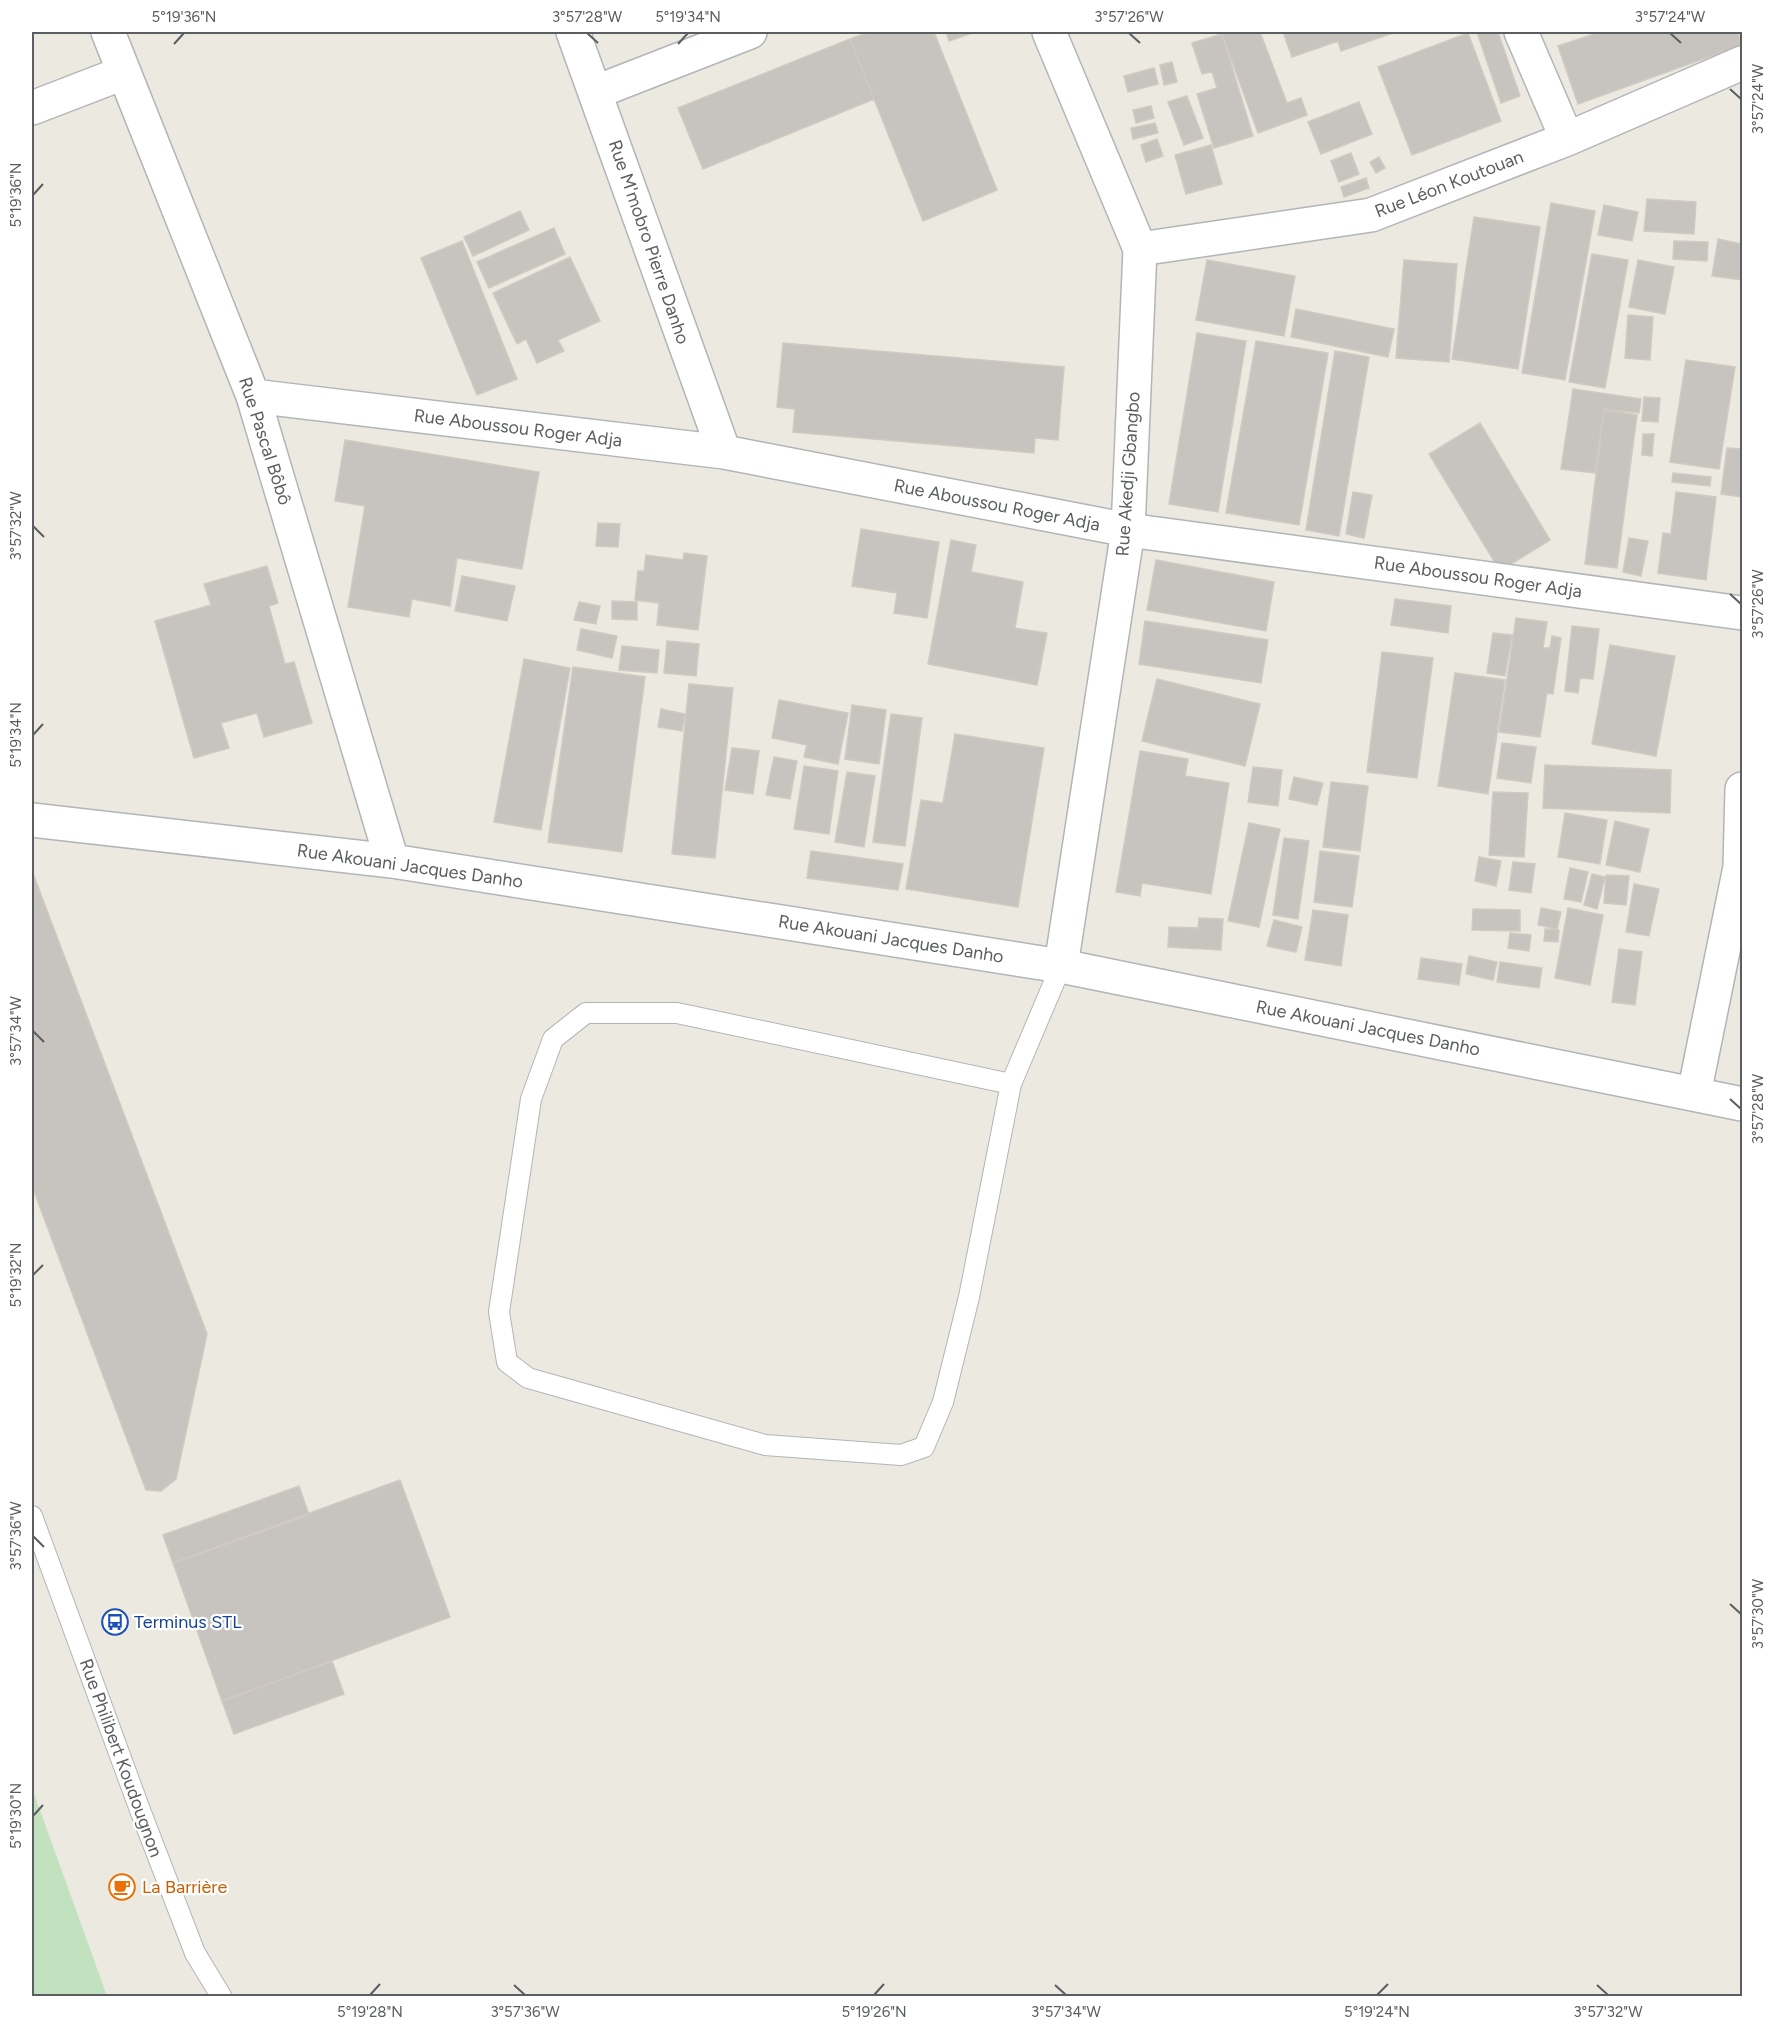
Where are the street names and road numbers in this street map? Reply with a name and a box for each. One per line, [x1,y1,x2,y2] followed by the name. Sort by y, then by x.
[604,137,694,347] street label: Rue M'mobro Pierre Danho
[1372,146,1526,222] street label: Rue Léon Koutouan
[234,374,296,508] street label: Rue Pascal Bôbô
[1111,391,1145,557] street label: Rue Akedji Gbangbo
[413,404,623,452] street label: Rue Aboussou Roger Adja
[892,474,1102,536] street label: Rue Aboussou Roger Adja
[1373,552,1583,602] street label: Rue Aboussou Roger Adja
[296,839,524,893] street label: Rue Akouani Jacques Danho
[777,910,1005,968] street label: Rue Akouani Jacques Danho
[1254,995,1482,1061] street label: Rue Akouani Jacques Danho
[75,1656,167,1860] street label: Rue Philibert Koudougnon

